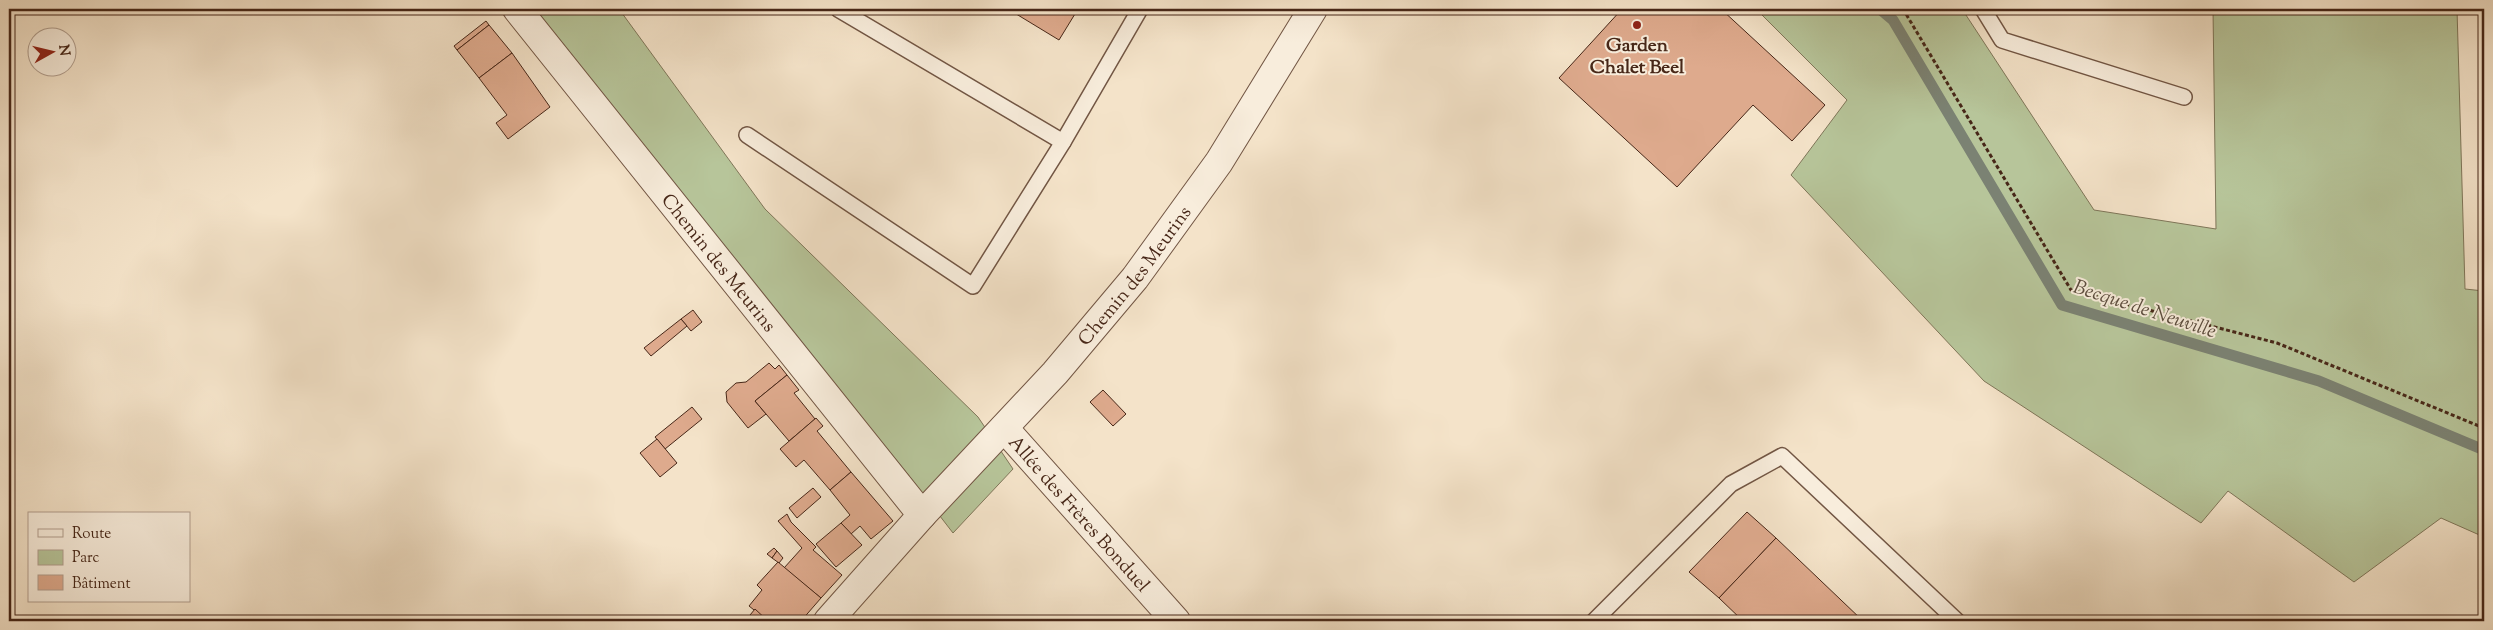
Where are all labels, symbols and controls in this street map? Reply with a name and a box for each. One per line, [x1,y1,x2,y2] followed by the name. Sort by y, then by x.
[1631,19,1643,31] marker: Garden Chalet Beel
[28,28,78,78] north arrow
[1590,33,1685,82] place label: Garden Chalet Beel
[52,44,74,57] text: N
[654,188,781,339] street label: Chemin des Meurins
[1073,201,1199,352] street label: Chemin des Meurins
[2069,274,2219,347] water label: Becque de Neuville
[1001,431,1155,599] street label: Allée des Frères Bonduel
[28,512,190,602] legend
[72,524,111,545] text: Route
[72,548,100,569] text: Parc
[72,574,131,595] text: Bâtiment

